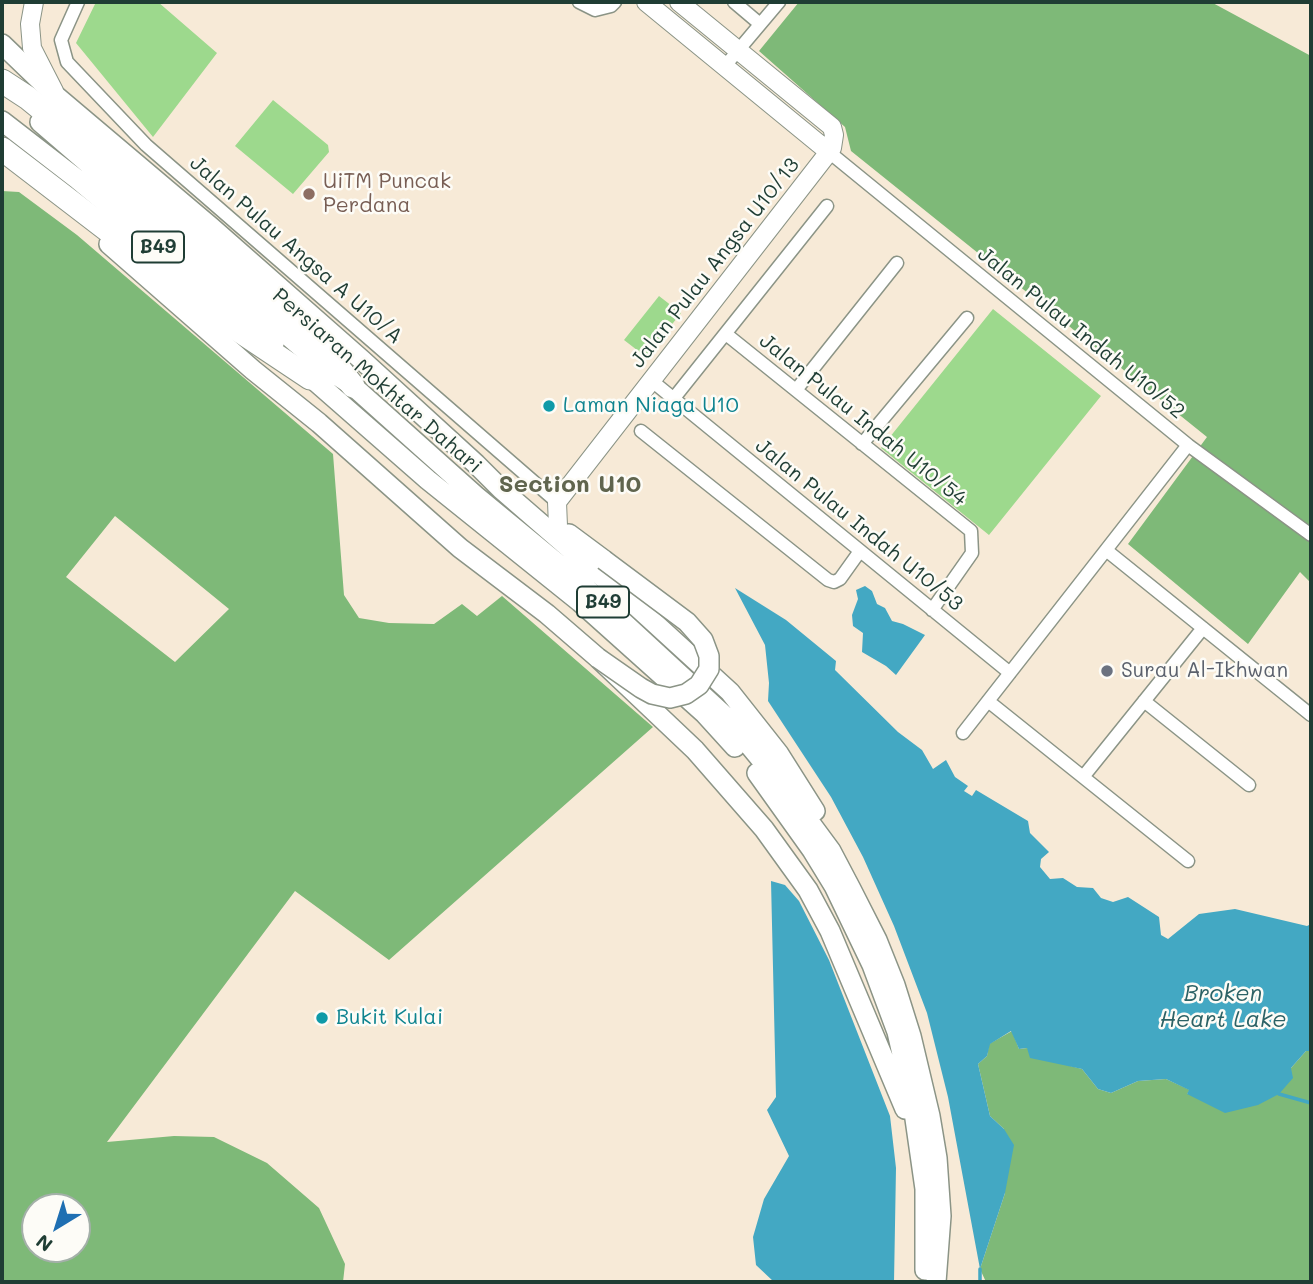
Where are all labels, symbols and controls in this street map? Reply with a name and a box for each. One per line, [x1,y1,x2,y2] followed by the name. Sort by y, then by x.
[184,151,408,349] street label: Jalan Pulau Angsa A U10/A
[625,153,805,373] street label: Jalan Pulau Angsa U10/13
[323,169,451,219] place label: UiTM Puncak Perdana
[301,186,317,202] marker: UiTM Puncak Perdana
[132,232,184,262] road number: B49
[972,242,1190,424] street label: Jalan Pulau Indah U10/52
[267,283,487,479] street label: Persiaran Mokhtar Dahari
[754,328,972,512] street label: Jalan Pulau Indah U10/54
[563,393,739,419] place label: Laman Niaga U10
[541,398,557,414] marker: Laman Niaga U10
[750,433,968,617] street label: Jalan Pulau Indah U10/53
[499,471,641,499] district label: Section U10
[577,586,629,618] road number: B49
[1121,658,1288,684] place label: Surau Al-Ikhwan
[1099,663,1115,679] marker: Surau Al-Ikhwan
[1160,980,1286,1034] water label: Broken Heart Lake
[336,1005,443,1031] place label: Bukit Kulai
[314,1010,330,1026] marker: Bukit Kulai
[21,1193,91,1263] north arrow
[31,1229,57,1258] text: N

